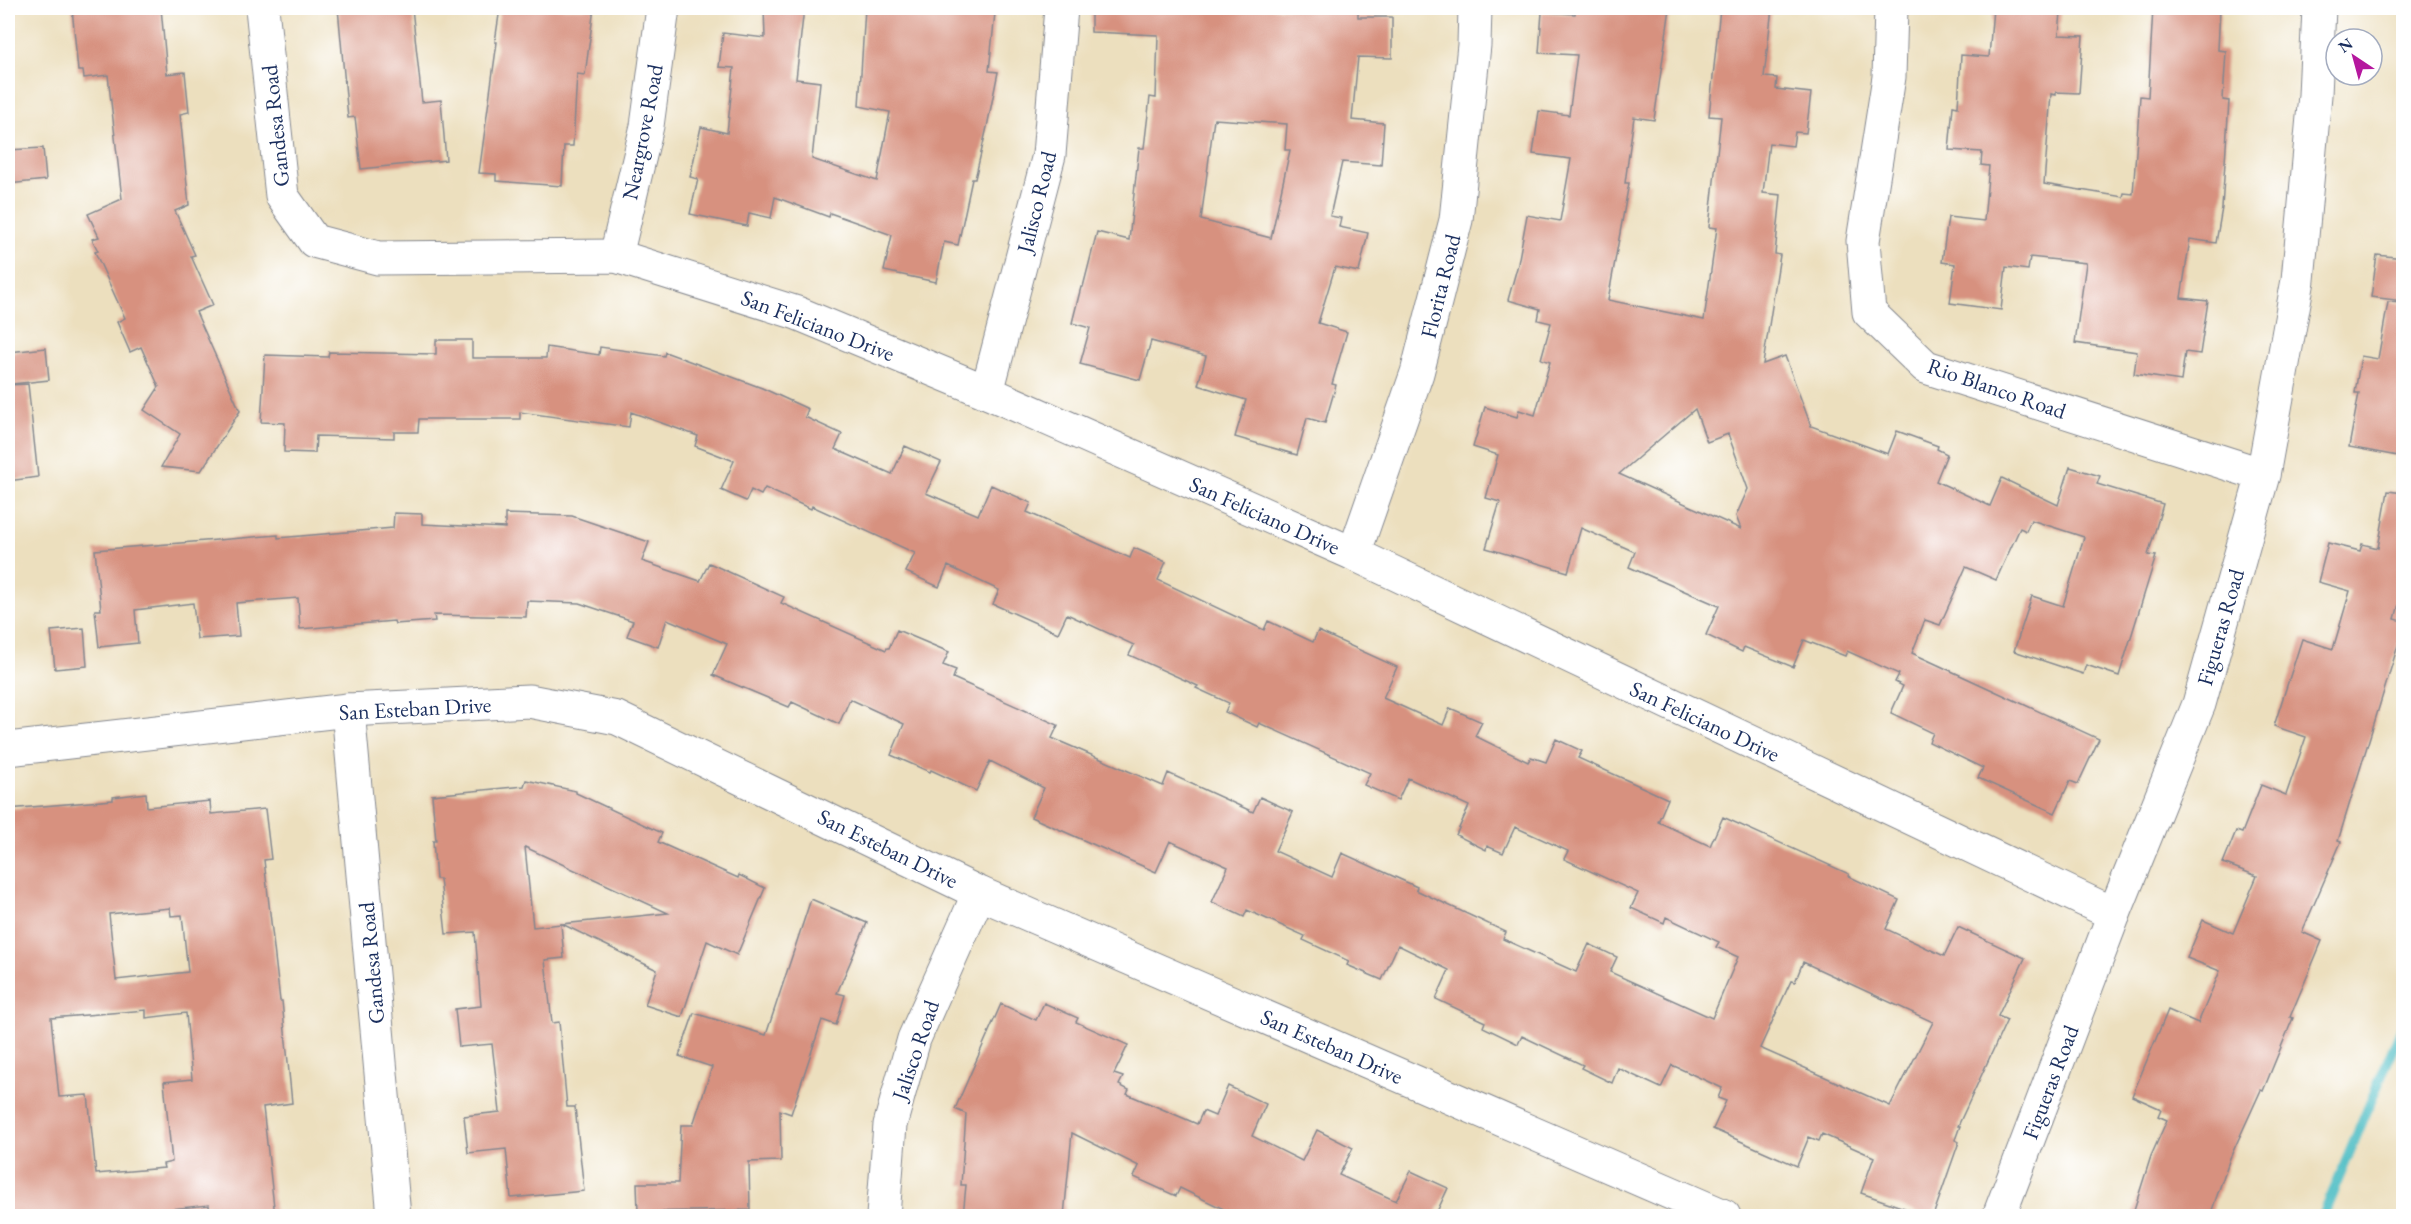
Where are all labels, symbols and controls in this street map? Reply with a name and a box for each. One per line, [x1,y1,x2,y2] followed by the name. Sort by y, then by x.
[2324,27,2384,87] north arrow
[2334,33,2357,58] text: N
[615,61,670,202] street label: Neargrove Road
[255,63,296,188] street label: Gandesa Road
[1009,147,1063,258] street label: Jalisco Road
[1414,230,1468,341] street label: Florita Road
[737,283,899,368] street label: San Feliciano Drive
[1924,351,2071,426] street label: Rio Blanco Road
[1185,469,1345,562] street label: San Feliciano Drive
[2190,565,2251,689] street label: Figueras Road
[1625,674,1785,769] street label: San Feliciano Drive
[338,690,492,727] street label: San Esteban Drive
[813,802,963,895] street label: San Esteban Drive
[352,900,391,1025] street label: Gandesa Road
[884,996,946,1106] street label: Jalisco Road
[1256,1002,1408,1091] street label: San Esteban Drive
[2015,1020,2086,1143] street label: Figueras Road

